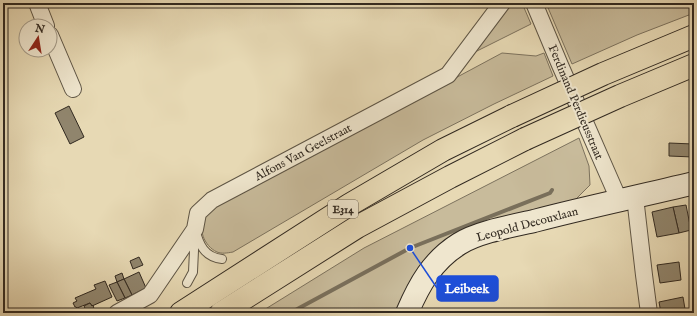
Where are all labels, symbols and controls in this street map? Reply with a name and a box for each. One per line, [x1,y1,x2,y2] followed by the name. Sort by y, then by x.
[18,18,58,58] north arrow
[33,21,46,37] text: N
[545,42,607,162] street label: Ferdinand Perdieusstraat
[251,121,354,185] street label: Alfons Van Geelstraat
[328,200,358,218] road number: E314
[475,204,580,246] street label: Leopold Decouxlaan
[437,276,498,301] callout: Leibeek
[444,281,490,298] text: Leibeek

